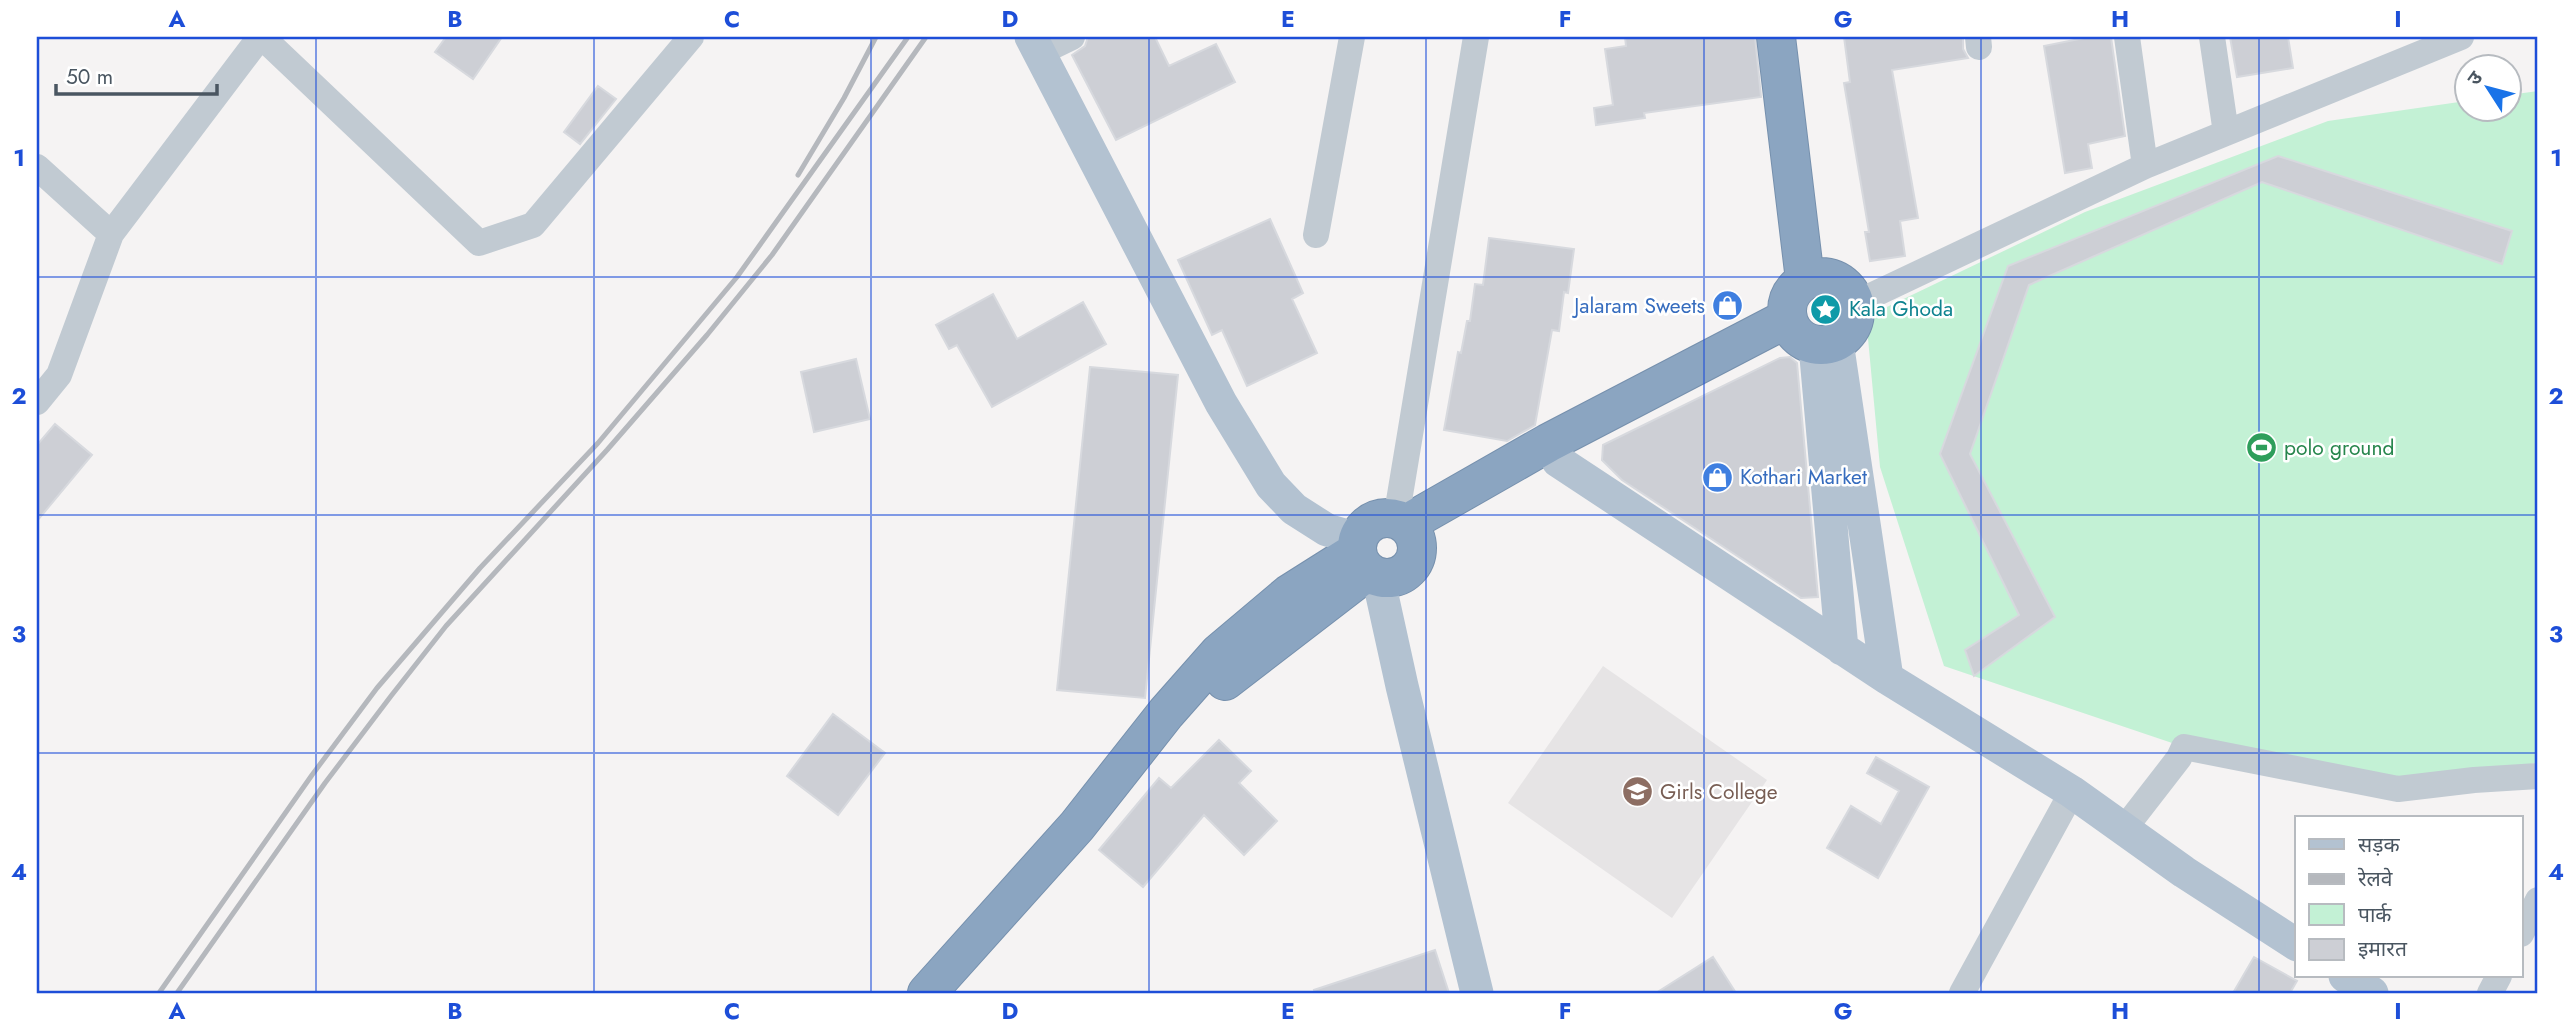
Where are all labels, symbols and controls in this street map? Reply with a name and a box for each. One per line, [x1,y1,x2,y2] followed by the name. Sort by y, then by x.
[168,2,186,36] text: A
[447,2,463,36] text: B
[724,2,740,36] text: C
[1002,2,1019,36] text: D
[1281,2,1295,36] text: E
[1559,2,1571,36] text: F
[1834,2,1852,36] text: G
[2111,2,2129,36] text: H
[2394,2,2402,36] text: I
[56,52,217,96] scale bar
[2452,52,2522,122] north arrow
[66,62,113,92] text: 50 m
[2460,65,2489,91] text: उ
[13,141,25,175] text: 1
[2550,141,2562,175] text: 1
[1711,289,1745,323] shop icon: Jalaram Sweets
[1571,291,1705,321] place label: Jalaram Sweets
[1809,292,1843,326] place icon: Kala Ghoda
[1849,294,1953,324] place label: Kala Ghoda
[11,379,27,413] text: 2
[2548,379,2564,413] text: 2
[2244,431,2278,465] sports icon: polo ground
[2284,433,2394,463] place label: polo ground
[1700,460,1734,494] shop icon: Kothari Market
[1740,462,1867,492] place label: Kothari Market
[12,617,26,651] text: 3
[2549,617,2563,651] text: 3
[1620,775,1654,809] school or university icon: Girls College
[1660,777,1778,807] place label: Girls College
[2295,816,2522,978] legend
[2358,830,2400,860] text: सड़क
[11,855,27,889] text: 4
[2548,855,2564,889] text: 4
[2357,864,2393,894] text: रेलवे
[2358,900,2392,930] text: पार्क
[2358,934,2408,964] text: इमारत
[168,994,186,1028] text: A
[447,994,463,1028] text: B
[724,994,740,1028] text: C
[1002,994,1019,1028] text: D
[1281,994,1295,1028] text: E
[1559,994,1571,1028] text: F
[1834,994,1852,1028] text: G
[2111,994,2129,1028] text: H
[2394,994,2402,1028] text: I

